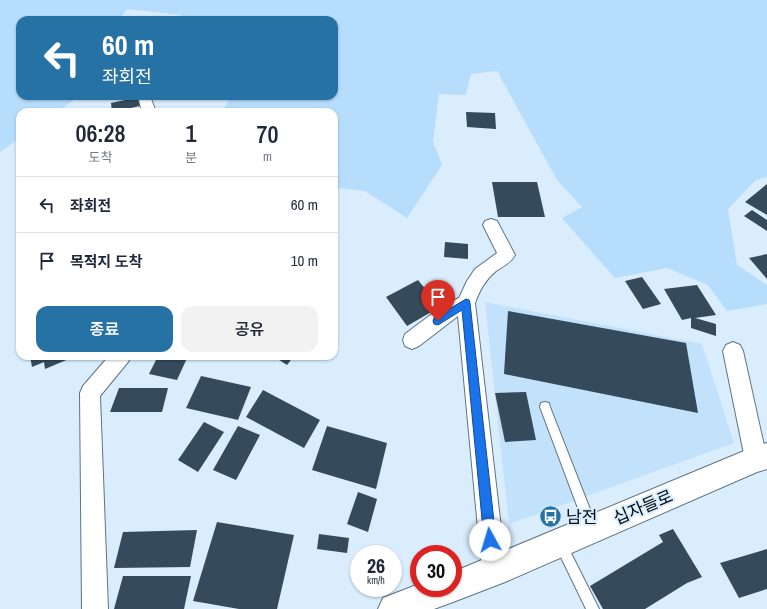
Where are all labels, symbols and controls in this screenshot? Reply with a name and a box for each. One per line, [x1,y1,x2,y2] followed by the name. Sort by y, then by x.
[102,26,154,64] text: 60 m
[36,32,88,84] icon: left
[102,64,152,89] text: 좌회전
[76,117,126,149] text: 06:28
[186,117,196,149] text: 1
[257,118,278,150] text: 70
[263,148,272,165] text: m
[89,149,112,166] text: 도착
[185,149,197,166] text: 분
[36,194,58,216] icon: left
[291,194,318,215] text: 60 m
[70,195,111,216] text: 좌회전
[36,250,58,272] icon: arrive
[291,250,318,271] text: 10 m
[70,251,142,272] text: 목적지 도착
[421,280,455,321] pin
[427,286,449,308] icon: arrive
[36,306,173,352] button: 종료
[181,306,318,352] button: 공유
[610,484,676,529] street label: 십자들로
[537,504,563,530] bus stop icon: 남전
[566,505,597,528] place label: 남전
[469,519,511,561] position arrow
[410,545,462,597] speed limit sign: 30
[367,552,385,579] text: 26
[367,574,385,587] text: km/h

